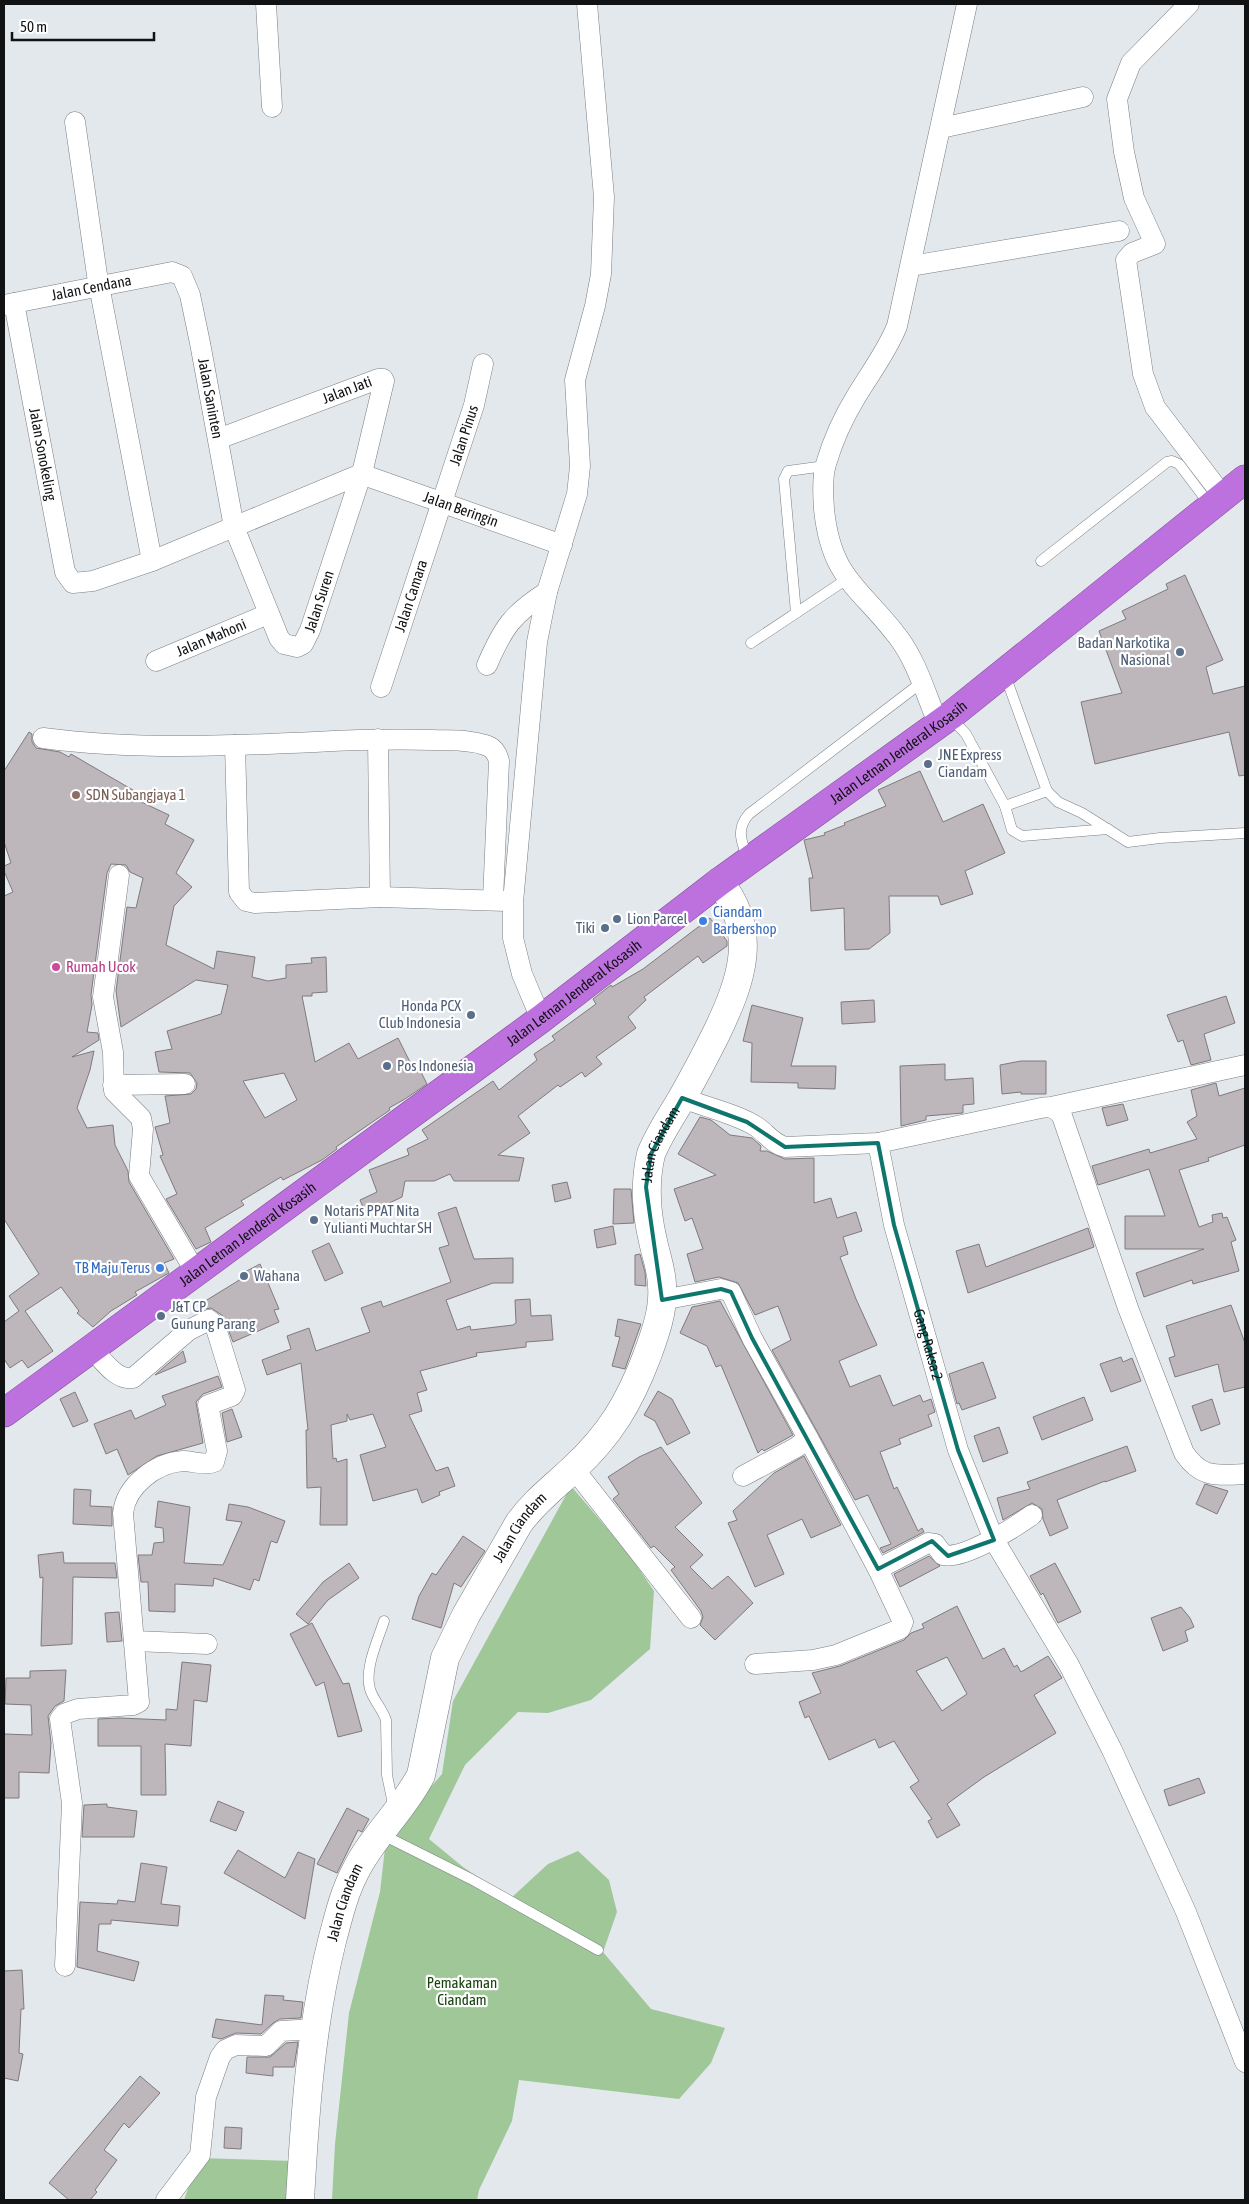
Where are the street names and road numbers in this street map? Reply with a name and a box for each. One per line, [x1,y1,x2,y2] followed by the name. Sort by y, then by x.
[50,271,133,304] street label: Jalan Cendana
[195,357,227,440] street label: Jalan Saninten
[320,372,374,407] street label: Jalan Jati
[446,403,481,467] street label: Jalan Pinus
[26,406,60,503] street label: Jalan Sonokeling
[421,488,501,530] street label: Jalan Beringin
[391,557,430,634] street label: Jalan Camara
[301,568,337,635] street label: Jalan Suren
[174,615,249,660] street label: Jalan Mahoni
[826,697,970,808] street label: Jalan Letnan Jenderal Kosasih
[503,936,645,1049] street label: Jalan Letnan Jenderal Kosasih
[638,1103,683,1183] street label: Jalan Ciandam
[176,1178,319,1290] street label: Jalan Letnan Jenderal Kosasih
[910,1307,947,1382] street label: Gang Raksa 2
[489,1489,550,1565] street label: Jalan Ciandam
[323,1860,366,1943] street label: Jalan Ciandam

